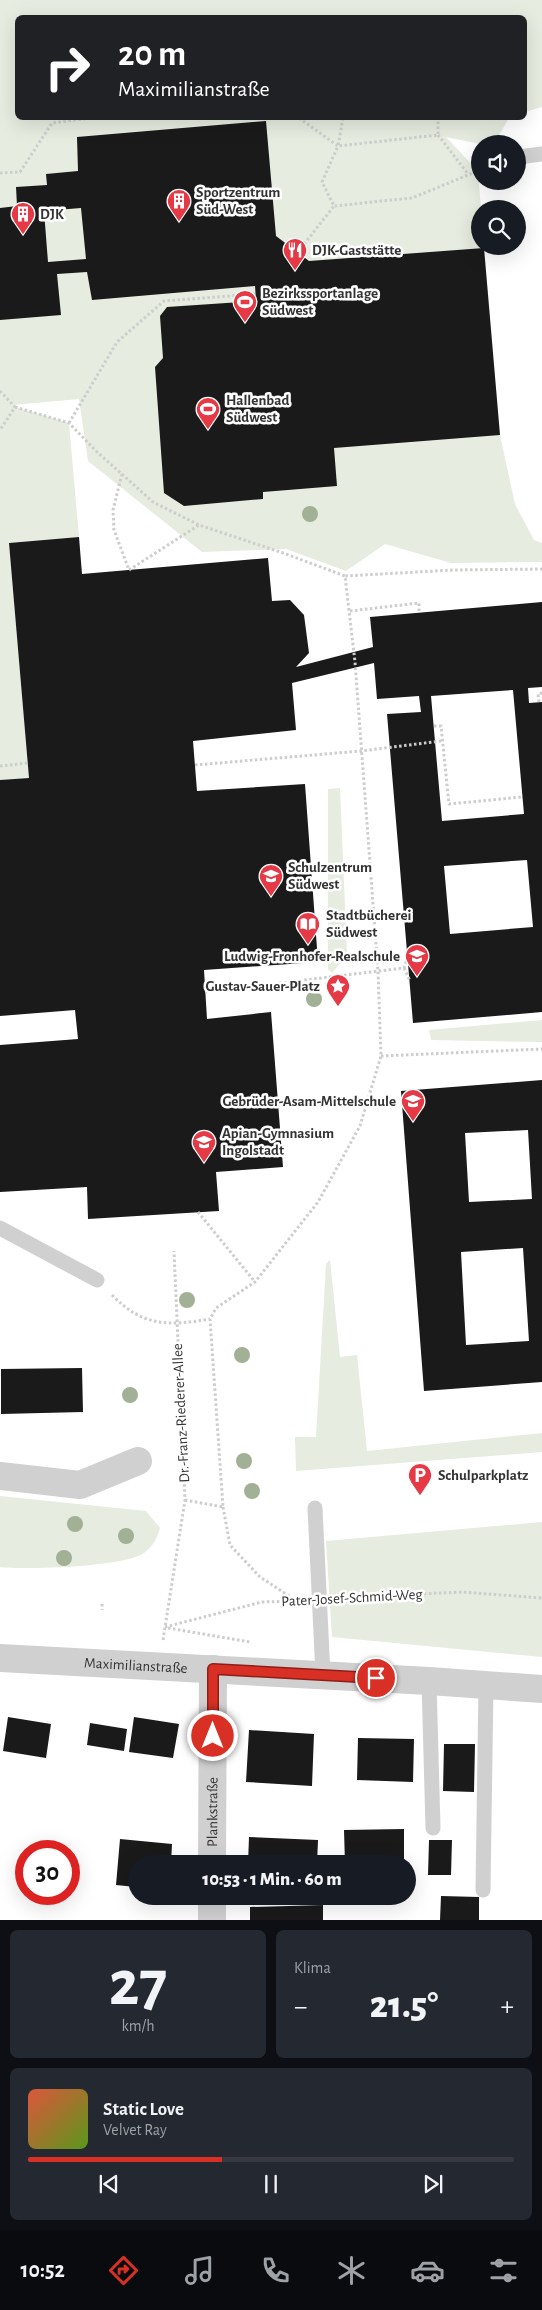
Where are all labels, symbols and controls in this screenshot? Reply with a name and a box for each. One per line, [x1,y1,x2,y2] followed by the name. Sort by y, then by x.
[35,35,100,100] icon: right
[118,37,186,72] text: 20 m
[118,78,270,100] text: Maximilianstraße
[471,135,526,255] map controls
[471,135,526,190] button: sound
[196,185,280,217] place label: Sportzentrum Süd-West
[166,188,192,222] building icon: Sportzentrum Süd-West
[471,200,526,255] button: search
[10,201,36,235] building icon: DJK
[40,207,64,222] place label: DJK
[282,237,308,271] restaurant icon: DJK-Gaststätte
[312,243,401,258] place label: DJK-Gaststätte
[262,286,378,318] place label: Bezirkssportanlage Südwest
[232,289,258,323] sports icon: Bezirkssportanlage Südwest
[226,393,289,425] place label: Hallenbad Südwest
[195,396,221,430] sports icon: Hallenbad Südwest
[288,860,372,892] place label: Schulzentrum Südwest
[258,863,284,897] school or university icon: Schulzentrum Südwest
[326,908,411,940] place label: Stadtbücherei Südwest
[295,911,321,945] library icon: Stadtbücherei Südwest
[404,943,430,977] school or university icon: Ludwig-Fronhofer-Realschule
[224,949,400,964] place label: Ludwig-Fronhofer-Realschule
[325,973,351,1007] place icon: Gustav-Sauer-Platz
[206,979,320,994] place label: Gustav-Sauer-Platz
[400,1088,426,1122] school or university icon: Gebrüder-Asam-Mittelschule
[222,1094,396,1109] place label: Gebrüder-Asam-Mittelschule
[222,1126,334,1158] place label: Apian-Gymnasium Ingolstadt
[191,1129,217,1163] school or university icon: Apian-Gymnasium Ingolstadt
[170,1343,192,1483] street label: Dr.-Franz-Riederer-Allee
[407,1462,433,1496] parking icon: Schulparkplatz
[438,1468,528,1483] place label: Schulparkplatz
[281,1587,424,1609] street label: Pater-Josef-Schmid-Weg
[84,1655,188,1676] street label: Maximilianstraße
[355,1657,397,1699] pin
[362,1664,390,1692] icon: arrive
[186,1709,238,1761] position arrow
[205,1777,220,1847] street label: Plankstraße
[15,1840,80,1905] speed limit sign: 30
[202,1870,342,1889] text: 10:53 · 1 Min. · 60 m
[109,1952,167,2017] text: 27
[294,1960,331,1976] text: Klima
[370,1987,438,2025] text: 21.5°
[294,1993,307,2021] text: −
[501,1993,514,2021] text: +
[121,2018,155,2034] text: km/h
[103,2100,184,2119] text: Static Love
[103,2122,167,2138] text: Velvet Ray
[95,2170,123,2198] icon: previous
[257,2170,285,2198] icon: pause
[419,2170,447,2198] icon: next
[106,2253,141,2288] icon: directions
[182,2253,217,2288] icon: music
[258,2253,293,2288] icon: phone
[334,2253,369,2288] icon: climate
[410,2253,445,2288] icon: car
[486,2253,521,2288] icon: filters
[21,2259,65,2281] text: 10:52

